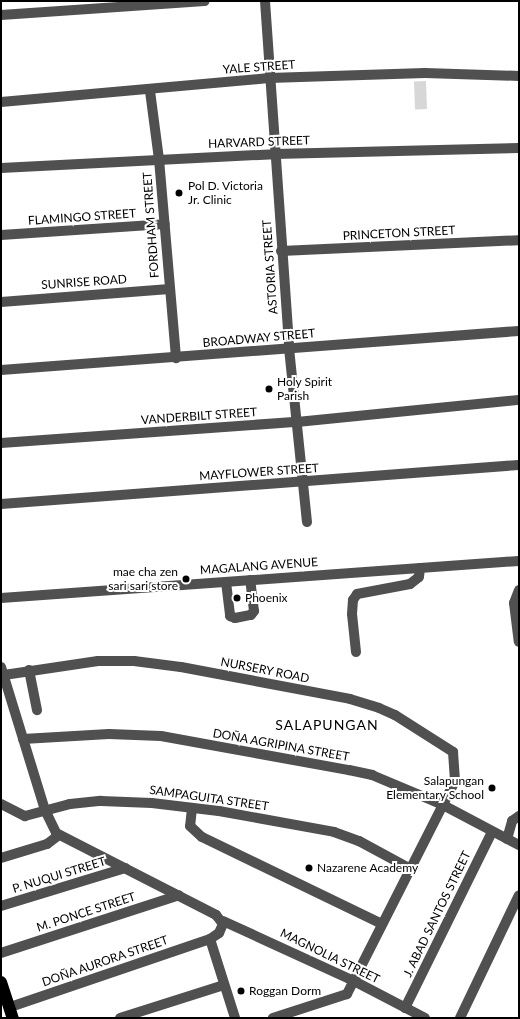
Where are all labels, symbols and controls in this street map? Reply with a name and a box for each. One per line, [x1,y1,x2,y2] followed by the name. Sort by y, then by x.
[222,57,296,77] street label: YALE STREET
[208,133,310,151] street label: HARVARD STREET
[140,171,162,279] street label: FORDHAM STREET
[188,179,263,207] place label: Pol D. Victoria Jr. Clinic
[173,187,185,199] marker: Pol D. Victoria Jr. Clinic
[28,206,136,228] street label: FLAMINGO STREET
[260,219,280,315] street label: ASTORIA STREET
[342,223,456,243] street label: PRINCETON STREET
[41,272,127,292] street label: SUNRISE ROAD
[202,326,316,350] street label: BROADWAY STREET
[277,375,332,403] place label: Holy Spirit Parish
[264,384,274,394] marker: Holy Spirit Parish
[140,405,258,427] street label: VANDERBILT STREET
[199,461,319,483] street label: MAYFLOWER STREET
[199,555,319,577] street label: MAGALANG AVENUE
[108,565,178,593] place label: mae cha zen sari sari store
[181,574,191,584] marker: mae cha zen sari sari store
[245,591,288,605] place label: Phoenix
[232,593,242,603] marker: Phoenix
[219,654,311,686] street label: NURSERY ROAD
[275,717,379,733] district label: SALAPUNGAN
[211,726,351,764] street label: DOÑA AGRIPINA STREET
[386,774,484,802] place label: Salapungan Elementary School
[148,782,270,814] street label: SAMPAGUITA STREET
[487,783,497,793] marker: Salapungan Elementary School
[400,849,474,979] street label: J. ABAD SANTOS STREET
[11,854,107,896] street label: P. NUQUI STREET
[317,861,419,875] place label: Nazarene Academy
[304,863,314,873] marker: Nazarene Academy
[35,889,137,935] street label: M. PONCE STREET
[278,926,382,986] street label: MAGNOLIA STREET
[39,932,171,990] street label: DOÑA AURORA STREET
[249,984,321,998] place label: Roggan Dorm
[236,986,246,996] marker: Roggan Dorm

